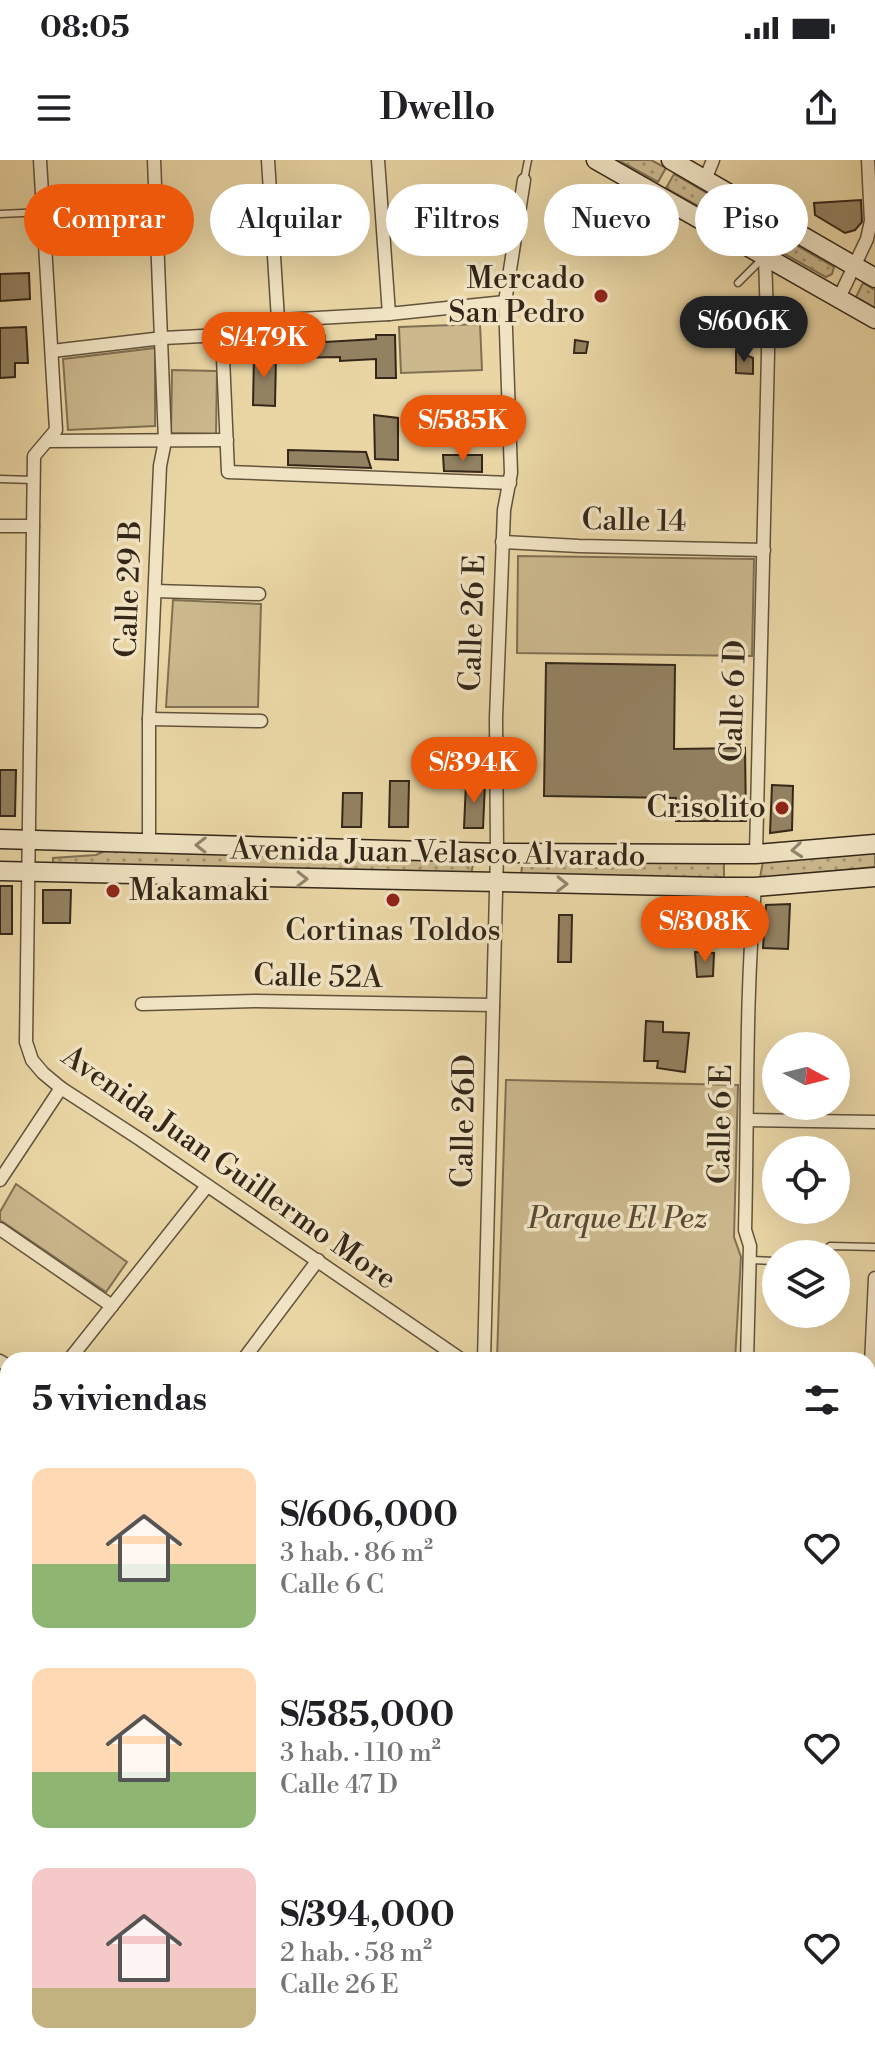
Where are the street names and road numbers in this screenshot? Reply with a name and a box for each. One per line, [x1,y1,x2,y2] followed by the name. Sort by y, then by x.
[581,501,687,541] street label: Calle 14
[108,520,150,658] street label: Calle 29 B
[452,554,494,692] street label: Calle 26 E
[713,639,755,763] street label: Calle 6 D
[229,830,646,876] street label: Avenida Juan Velasco Alvarado
[253,957,384,997] street label: Calle 52A
[53,1037,404,1298] street label: Avenida Juan Guillermo More
[444,1054,484,1188] street label: Calle 26D
[701,1064,741,1184] street label: Calle 6 E

